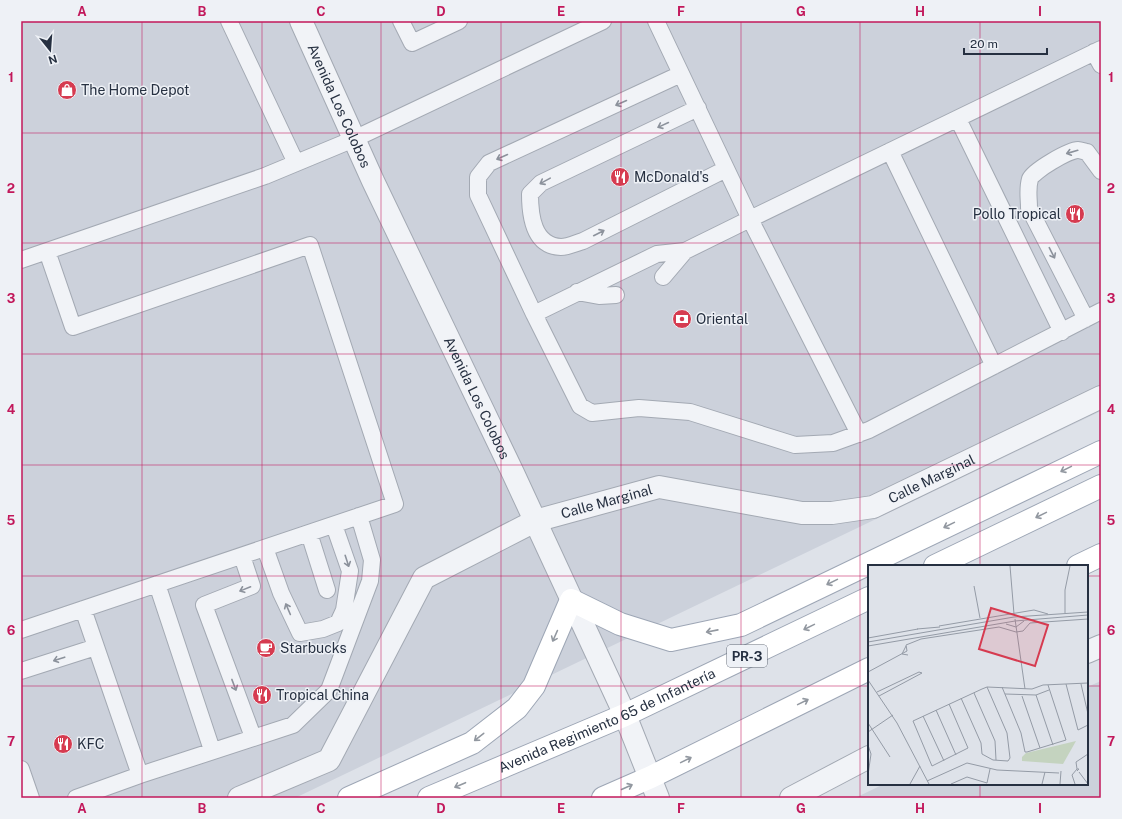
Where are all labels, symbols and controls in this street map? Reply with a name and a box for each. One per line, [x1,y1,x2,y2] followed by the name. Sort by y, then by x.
[77,4,87,19] text: A
[198,4,207,19] text: B
[316,4,326,19] text: C
[436,4,446,19] text: D
[557,4,565,19] text: E
[677,4,685,19] text: F
[796,4,806,19] text: G
[915,4,925,19] text: H
[1038,4,1042,19] text: I
[30,30,70,70] north arrow
[964,30,1047,56] scale bar
[970,37,998,51] text: 20 m
[304,41,374,170] street label: Avenida Los Colobos
[47,53,59,67] text: N
[8,70,14,85] text: 1
[1108,70,1114,85] text: 1
[56,79,78,101] shop icon: The Home Depot
[81,82,190,98] place label: The Home Depot
[615,100,627,107] one-way arrow
[657,122,669,129] one-way arrow
[1066,149,1079,156] one-way arrow
[497,154,509,161] one-way arrow
[609,166,631,188] restaurant icon: McDonald's
[634,169,709,185] place label: McDonald's
[539,178,551,186] one-way arrow
[7,181,15,196] text: 2
[1107,181,1115,196] text: 2
[1064,203,1086,225] restaurant icon: Pollo Tropical
[973,206,1061,222] place label: Pollo Tropical
[593,229,605,236] one-way arrow
[1049,247,1056,259] one-way arrow
[7,291,16,306] text: 3
[1107,291,1116,306] text: 3
[671,308,693,330] bank icon: Oriental
[696,311,748,327] place label: Oriental
[441,334,513,462] street label: Avenida Los Colobos
[7,402,16,417] text: 4
[1107,402,1116,417] text: 4
[886,451,977,506] street label: Calle Marginal
[1060,466,1072,473] one-way arrow
[559,481,654,522] street label: Calle Marginal
[1035,512,1047,519] one-way arrow
[7,513,16,528] text: 5
[1107,513,1116,528] text: 5
[943,522,955,530] one-way arrow
[344,555,351,568] one-way arrow
[868,565,1088,785] inset map
[826,579,838,586] one-way arrow
[239,585,251,593] one-way arrow
[283,604,291,616] one-way arrow
[7,623,16,638] text: 6
[1107,623,1116,638] text: 6
[803,624,815,631] one-way arrow
[706,628,719,636] one-way arrow
[551,629,559,641] one-way arrow
[255,637,277,659] cafe icon: Starbucks
[280,640,346,656] place label: Starbucks
[727,645,767,667] road number: PR-3
[53,656,66,663] one-way arrow
[496,665,718,776] street label: Avenida Regimiento 65 de Infantería
[230,678,238,690] one-way arrow
[251,684,273,706] restaurant icon: Tropical China
[276,687,369,703] place label: Tropical China
[796,698,808,705] one-way arrow
[52,733,74,755] restaurant icon: KFC
[474,733,485,742] one-way arrow
[7,734,15,749] text: 7
[1107,734,1115,749] text: 7
[77,736,105,752] place label: KFC
[680,756,692,763] one-way arrow
[455,781,467,789] one-way arrow
[621,783,633,791] one-way arrow
[77,801,87,816] text: A
[198,801,207,816] text: B
[316,801,326,816] text: C
[436,801,446,816] text: D
[557,801,565,816] text: E
[677,801,685,816] text: F
[796,801,806,816] text: G
[915,801,925,816] text: H
[1038,801,1042,816] text: I

